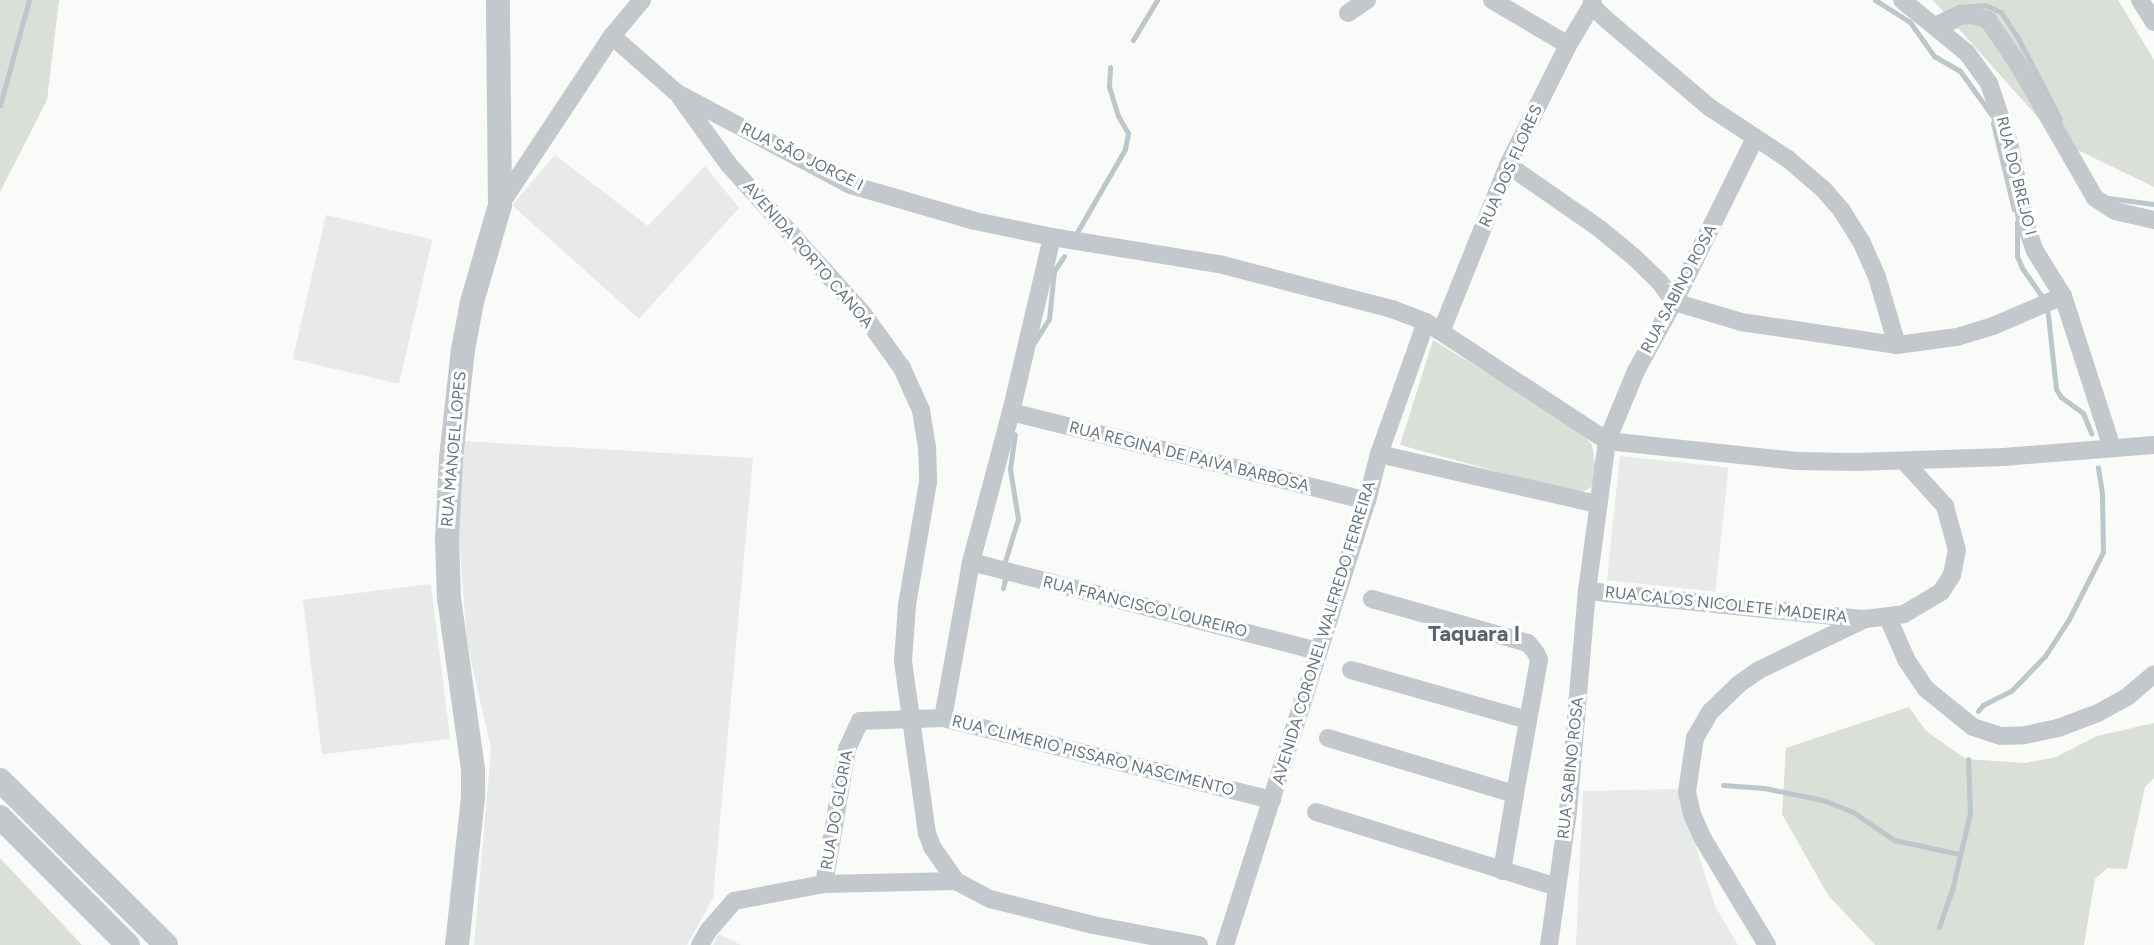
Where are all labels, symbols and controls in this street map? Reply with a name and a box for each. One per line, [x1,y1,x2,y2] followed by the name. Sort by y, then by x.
[1475,102,1547,230] street label: RUA DOS FLORES
[1992,115,2040,237] street label: RUA DO BREJO I
[738,119,866,195] street label: RUA SÃO JORGE I
[739,178,877,332] street label: AVENIDA PORTO CANOA
[1637,221,1721,357] street label: RUA SABINO ROSA
[438,370,470,528] street label: RUA MANOEL LOPES
[1067,418,1311,496] street label: RUA REGINA DE PAIVA BARBOSA
[1269,479,1379,787] street label: AVENIDA CORONEL WALFREDO FERREIRA
[1041,572,1249,642] street label: RUA FRANCISCO LOUREIRO
[1604,583,1848,627] street label: RUA CALOS NICOLETE MADEIRA
[1428,621,1520,647] district label: Taquara I
[1554,696,1588,840] street label: RUA SABINO ROSA
[950,712,1236,800] street label: RUA CLIMERIO PISSARO NASCIMENTO
[817,749,857,871] street label: RUA DO GLORIA

